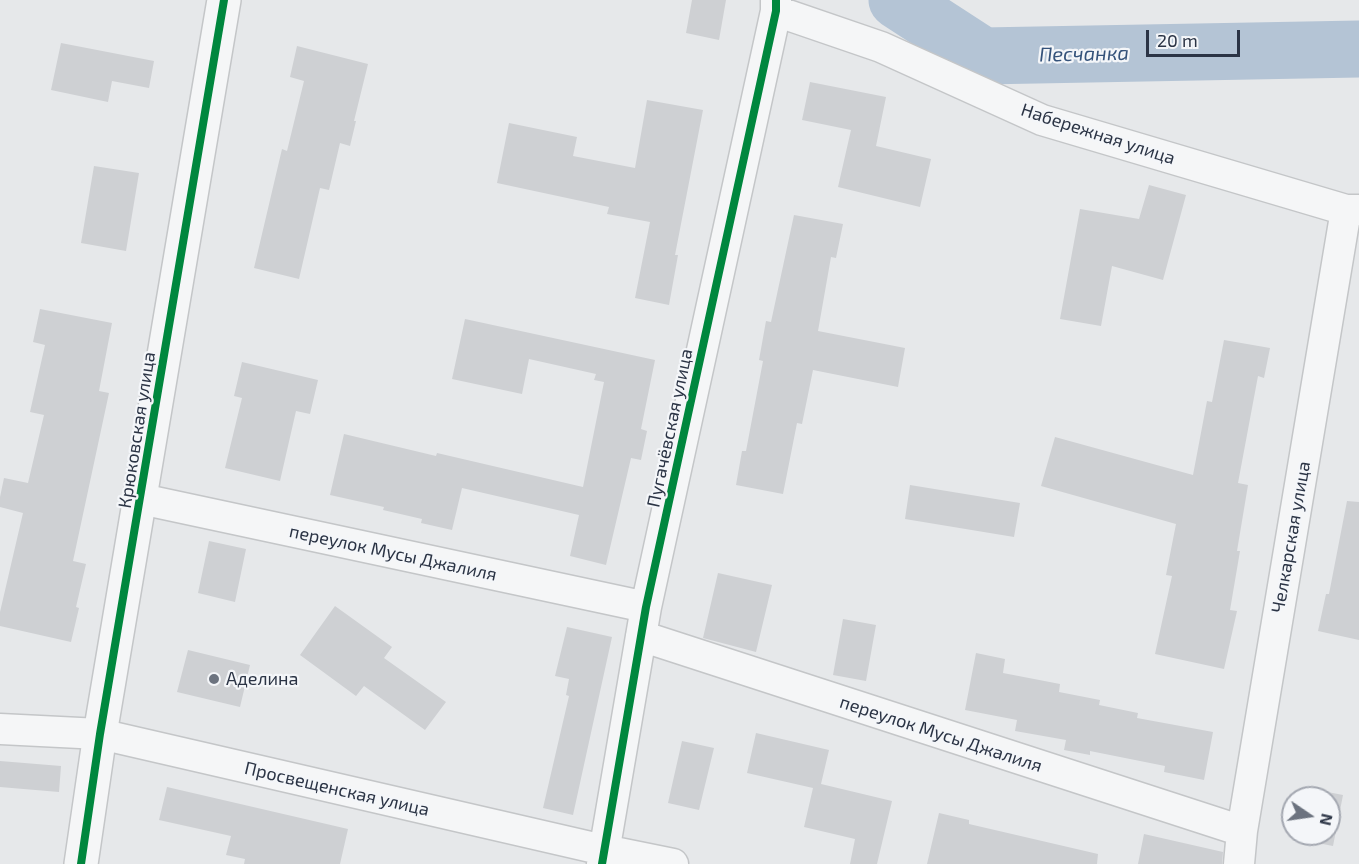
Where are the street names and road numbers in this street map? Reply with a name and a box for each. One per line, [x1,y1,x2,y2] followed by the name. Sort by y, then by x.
[1018,99,1178,169] street label: Набережная улица
[643,347,697,509] street label: Пугачёвская улица
[114,350,160,510] street label: Крюковская улица
[1267,459,1315,615] street label: Челкарская улица
[287,520,499,586] street label: переулок Мусы Джалиля
[837,691,1045,777] street label: переулок Мусы Джалиля
[243,757,431,821] street label: Просвещенская улица

